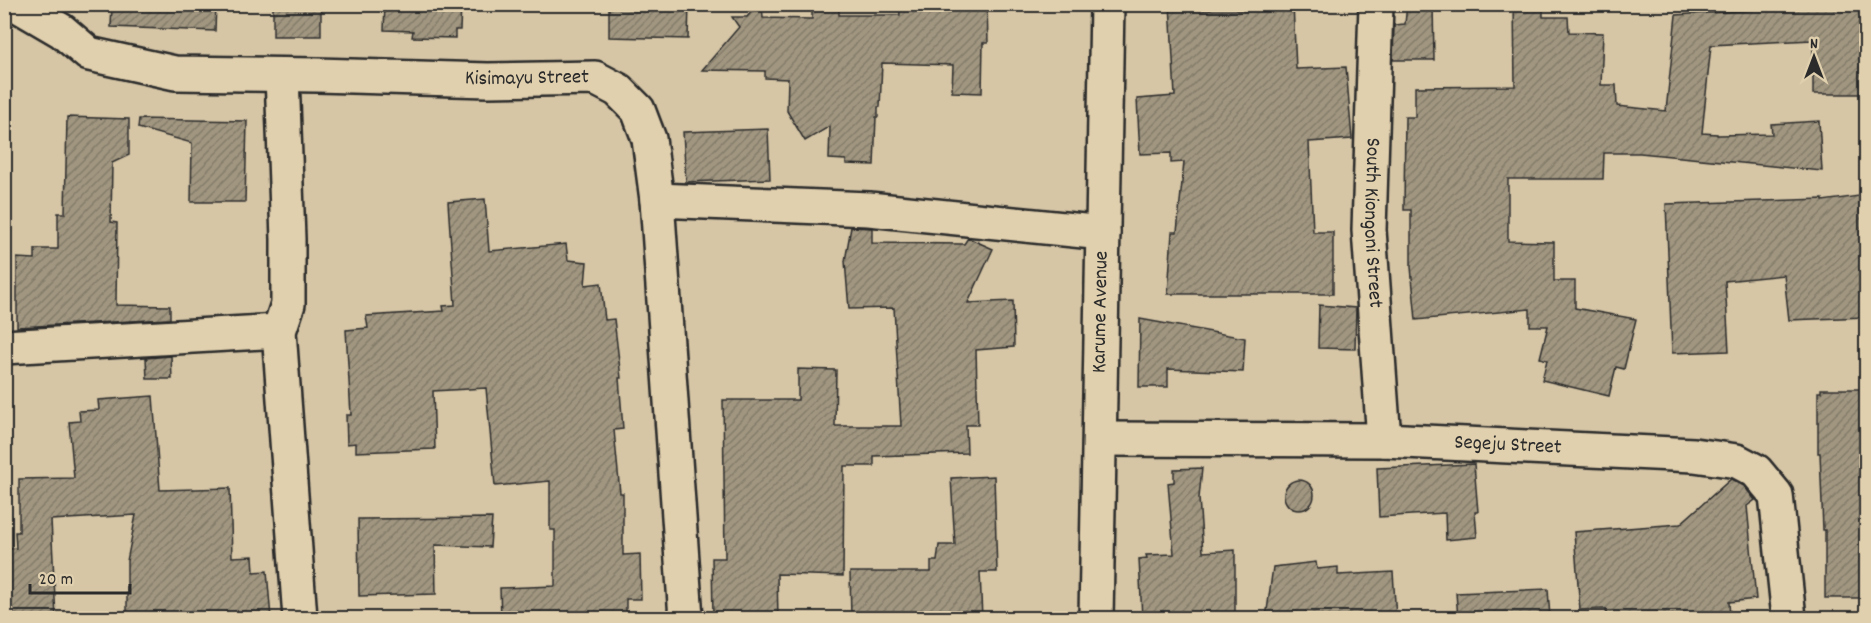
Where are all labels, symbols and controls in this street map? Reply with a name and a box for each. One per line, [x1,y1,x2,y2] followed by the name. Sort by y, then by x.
[1784,27,1844,87] north arrow
[1810,33,1818,56] text: N
[464,63,589,95] street label: Kisimayu Street
[1354,137,1390,309] street label: South Kiongoni Street
[1085,251,1118,374] street label: Karume Avenue
[1453,428,1562,464] street label: Segeju Street
[30,557,130,595] scale bar
[39,568,73,593] text: 20 m

